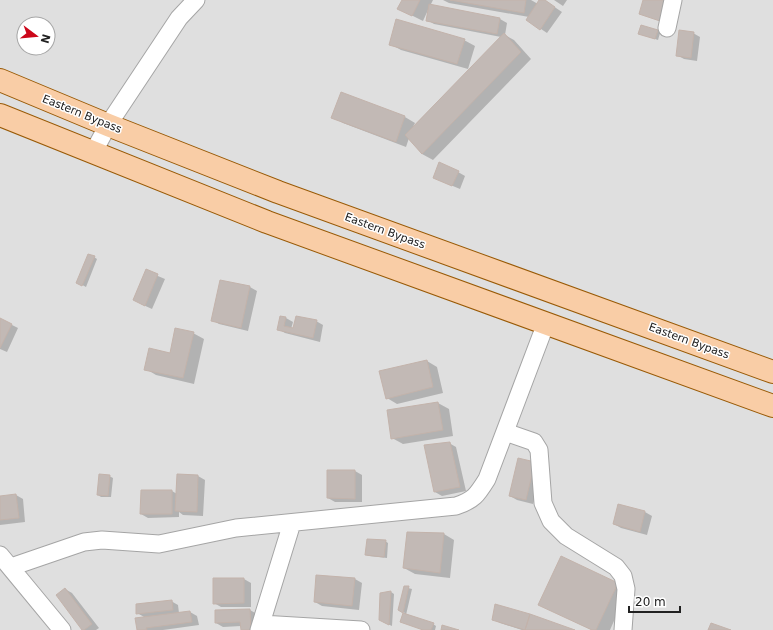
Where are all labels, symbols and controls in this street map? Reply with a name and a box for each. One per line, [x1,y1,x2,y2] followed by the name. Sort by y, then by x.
[16,16,56,56] north arrow
[38,32,53,45] text: N
[40,92,124,136] street label: Eastern Bypass
[343,210,427,252] street label: Eastern Bypass
[647,320,731,362] street label: Eastern Bypass
[629,588,680,614] scale bar
[635,595,666,609] text: 20 m

